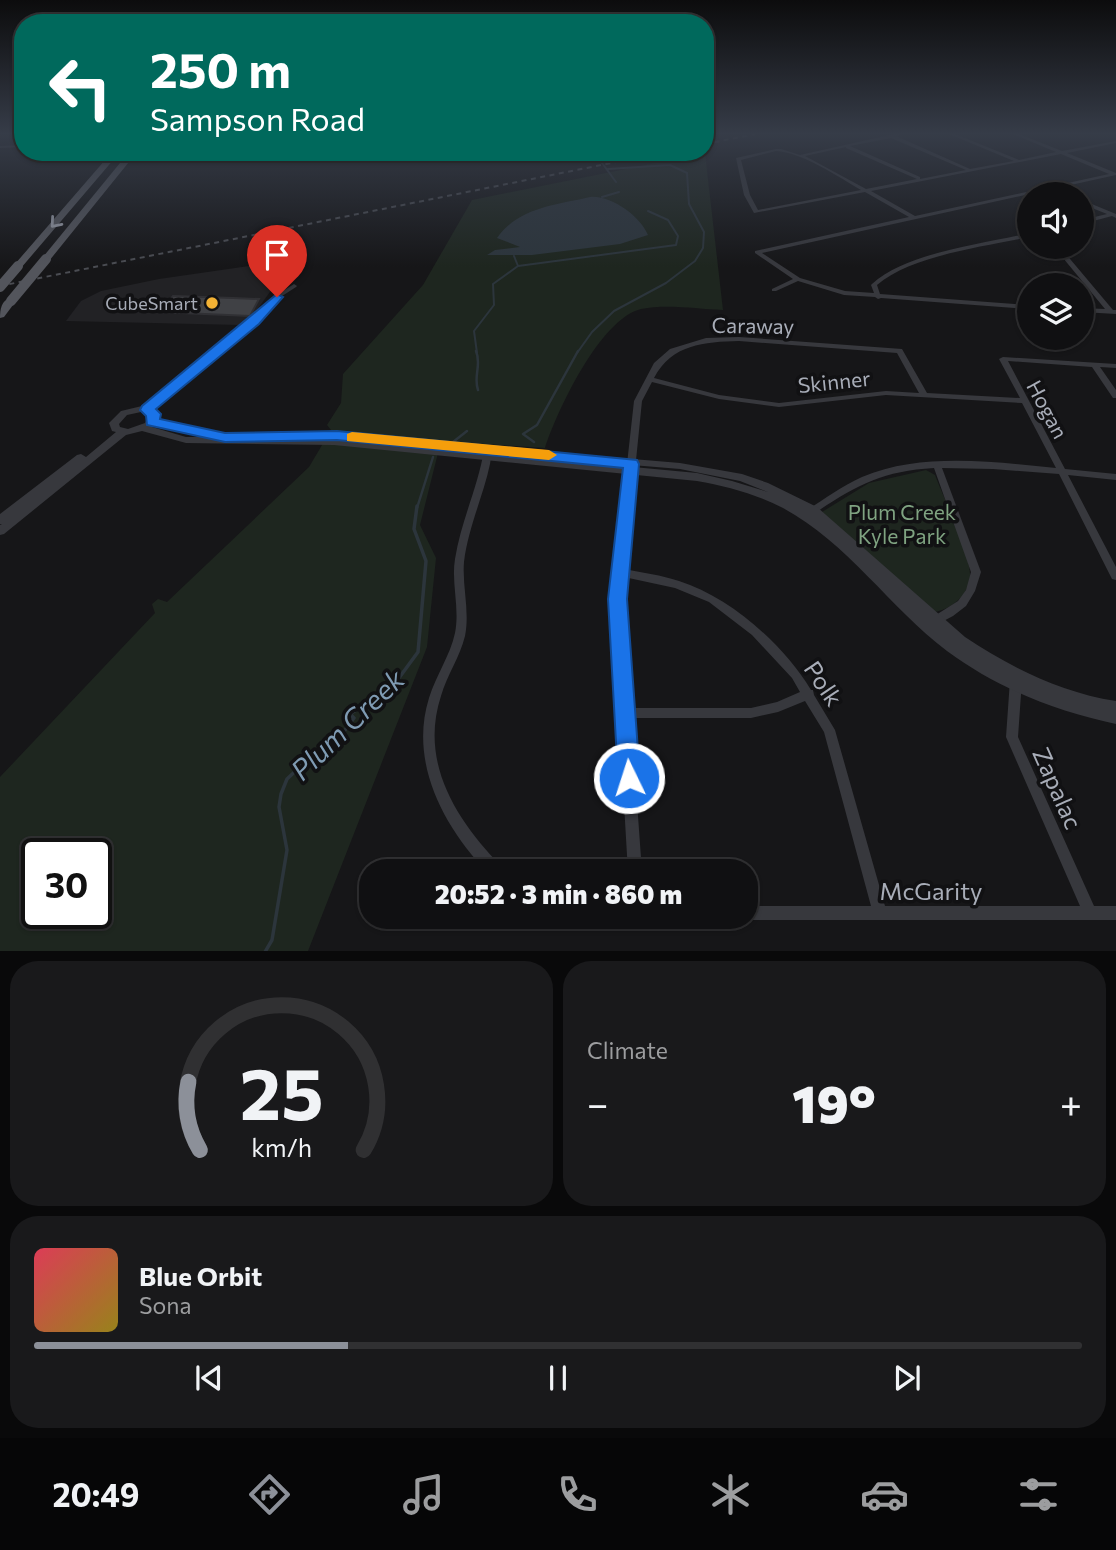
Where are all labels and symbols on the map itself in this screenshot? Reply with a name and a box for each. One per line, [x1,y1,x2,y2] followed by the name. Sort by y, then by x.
[51,215,63,228] one-way arrow
[247,225,307,297] pin
[105,292,198,314] place label: CubeSmart
[204,295,220,311] marker: CubeSmart
[712,312,795,338] street label: Caraway
[797,365,871,397] street label: Skinner
[1022,376,1074,442] street label: Hogan
[848,499,956,548] park label: Plum Creek Kyle Park
[799,655,849,711] street label: Polk
[283,661,411,786] water label: Plum Creek
[592,741,666,815] position arrow
[1027,743,1089,833] street label: Zapalac
[21,838,112,929] speed limit sign: 30
[880,876,982,905] street label: McGarity

